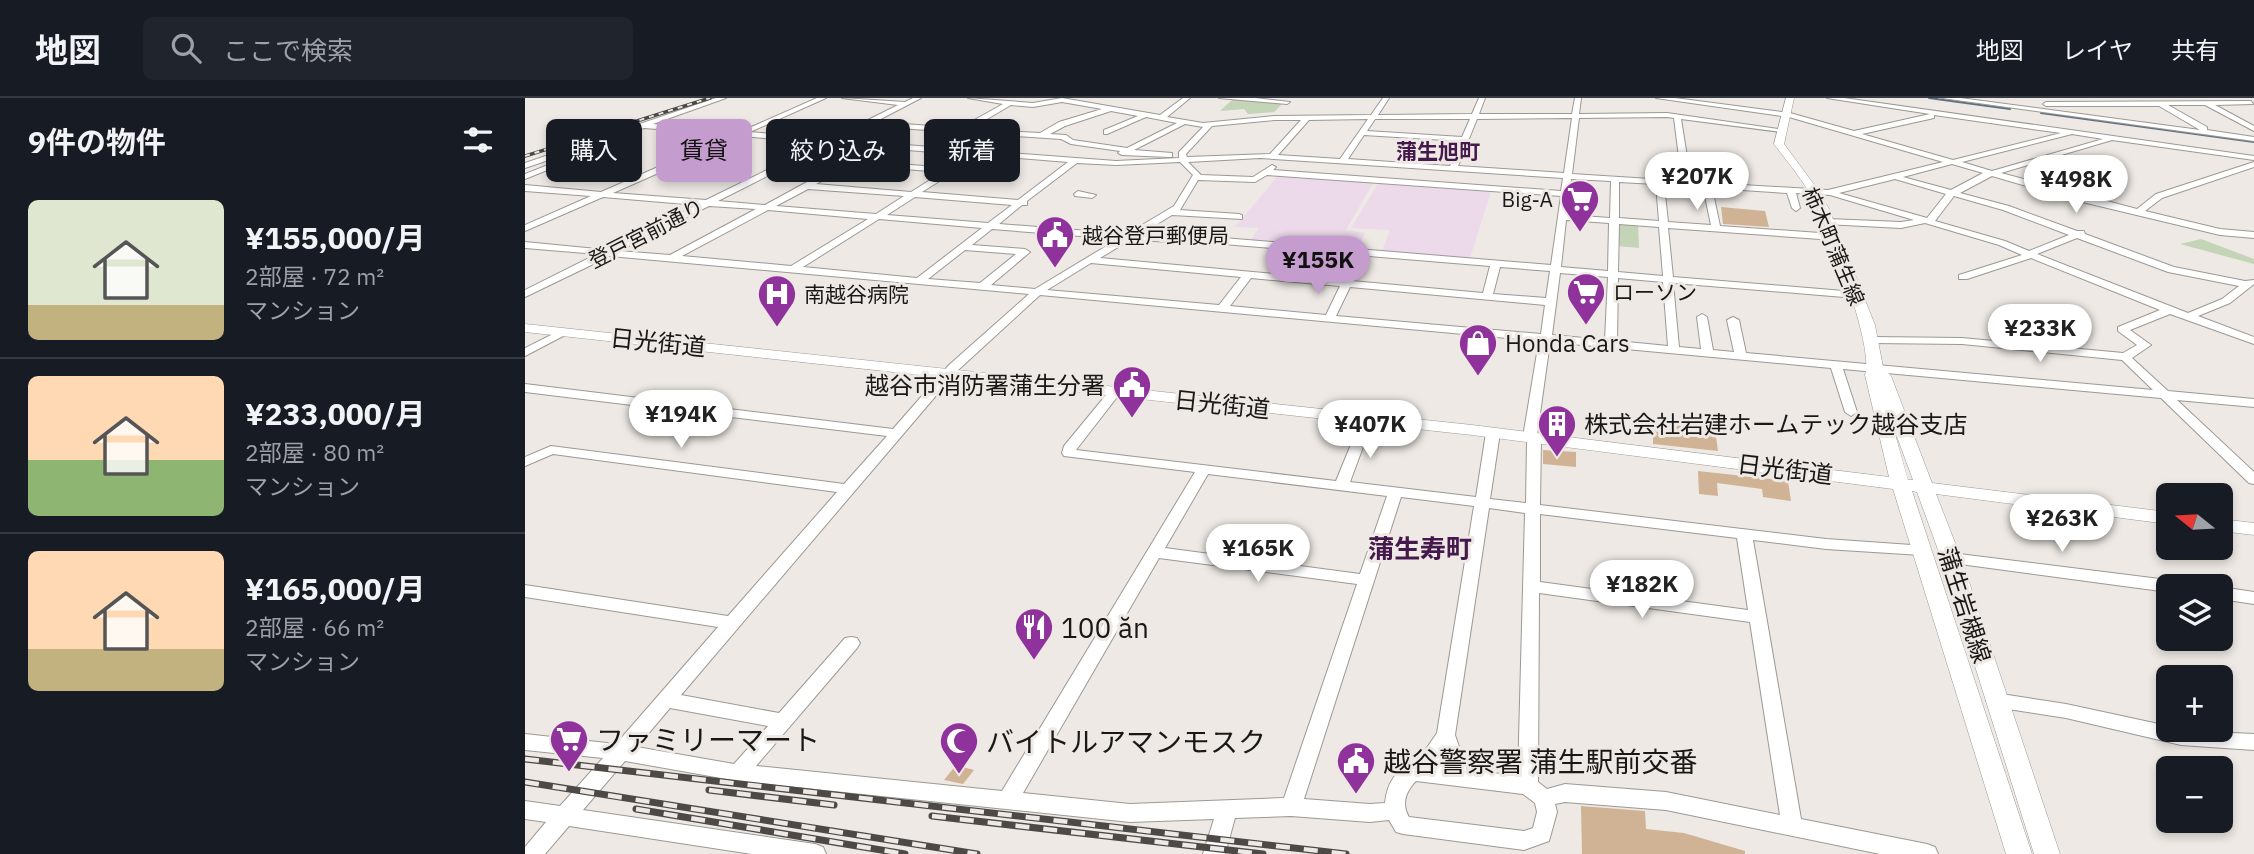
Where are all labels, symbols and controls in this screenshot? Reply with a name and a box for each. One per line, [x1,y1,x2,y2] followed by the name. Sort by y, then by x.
[143,17,633,80] search box
[35,28,101,71] text: 地図
[167,29,205,67] icon: search
[223,33,353,67] text: ここで検索
[1976,34,2024,66] text: 地図
[2062,34,2133,66] text: レイヤ
[2171,34,2219,66] text: 共有
[546,119,642,182] chip: 購入
[656,119,752,182] chip: 賃貸
[766,119,910,182] chip: 絞り込み
[924,119,1020,182] chip: 新着
[459,121,497,159] icon: filters
[28,122,166,161] text: 9件の物件
[1396,137,1480,165] district label: 蒲生旭町
[1648,152,1746,212] pin: ¥207K
[2027,156,2125,215] pin: ¥498K
[1661,160,1733,190] text: ¥207K
[2040,163,2112,193] text: ¥498K
[1559,178,1601,233] supermarket icon: Big-A
[1796,183,1872,309] street label: 柿木町蒲生線
[1502,185,1553,213] place label: Big-A
[584,192,708,274] street label: 登戸宮前通り
[1034,214,1076,269] public building icon: 越谷登戸郵便局
[245,218,426,257] text: ¥155,000/月
[1082,221,1229,249] place label: 越谷登戸郵便局
[84,228,168,312] icon: home
[1269,236,1367,296] pin: ¥155K
[1282,244,1354,274] text: ¥155K
[245,261,384,291] text: 2部屋 · 72 m²
[1565,271,1607,326] supermarket icon: ローソン
[756,273,798,328] hospital icon: 南越谷病院
[1613,278,1697,306] place label: ローソン
[804,280,909,308] place label: 南越谷病院
[245,295,360,325] text: マンション
[1991,304,2089,364] pin: ¥233K
[2004,312,2076,342] text: ¥233K
[609,321,707,363] street label: 日光街道
[1457,322,1499,377] shop icon: Honda Cars
[1505,327,1630,359] place label: Honda Cars
[1111,364,1153,419] public building icon: 越谷市消防署蒲生分署
[865,369,1105,401] place label: 越谷市消防署蒲生分署
[1173,383,1271,425] street label: 日光街道
[632,390,730,450] pin: ¥194K
[245,394,426,433] text: ¥233,000/月
[645,398,717,428] text: ¥194K
[1321,400,1419,460] pin: ¥407K
[1536,403,1578,458] building icon: 株式会社岩建ホームテック越谷支店
[84,404,168,488] icon: home
[1334,408,1406,438] text: ¥407K
[1584,408,1967,440] place label: 株式会社岩建ホームテック越谷支店
[245,437,384,467] text: 2部屋 · 80 m²
[1735,447,1835,491] street label: 日光街道
[245,471,360,501] text: マンション
[2156,483,2233,560] north arrow
[2156,483,2233,833] map controls
[2013,494,2111,554] pin: ¥263K
[2026,502,2098,532] text: ¥263K
[1209,524,1307,584] pin: ¥165K
[1368,531,1472,565] district label: 蒲生寿町
[1222,532,1294,562] text: ¥165K
[1931,543,1999,667] street label: 蒲生岩槻線
[1593,560,1691,620] pin: ¥182K
[1606,568,1678,598] text: ¥182K
[245,569,426,608] text: ¥165,000/月
[2156,574,2233,651] button: layers
[84,579,168,663] icon: home
[1013,606,1055,661] restaurant icon: 100 ăn
[1061,609,1149,646] place label: 100 ăn
[245,612,384,642] text: 2部屋 · 66 m²
[245,646,360,676] text: マンション
[2156,665,2233,742] button: +
[548,718,590,773] supermarket icon: ファミリーマート
[938,720,980,775] mosque icon: バイトルアマンモスク
[596,721,820,758] place label: ファミリーマート
[986,723,1266,760] place label: バイトルアマンモスク
[1335,740,1377,795] public building icon: 越谷警察署 蒲生駅前交番
[1383,743,1698,780] place label: 越谷警察署 蒲生駅前交番
[2156,756,2233,833] button: −

